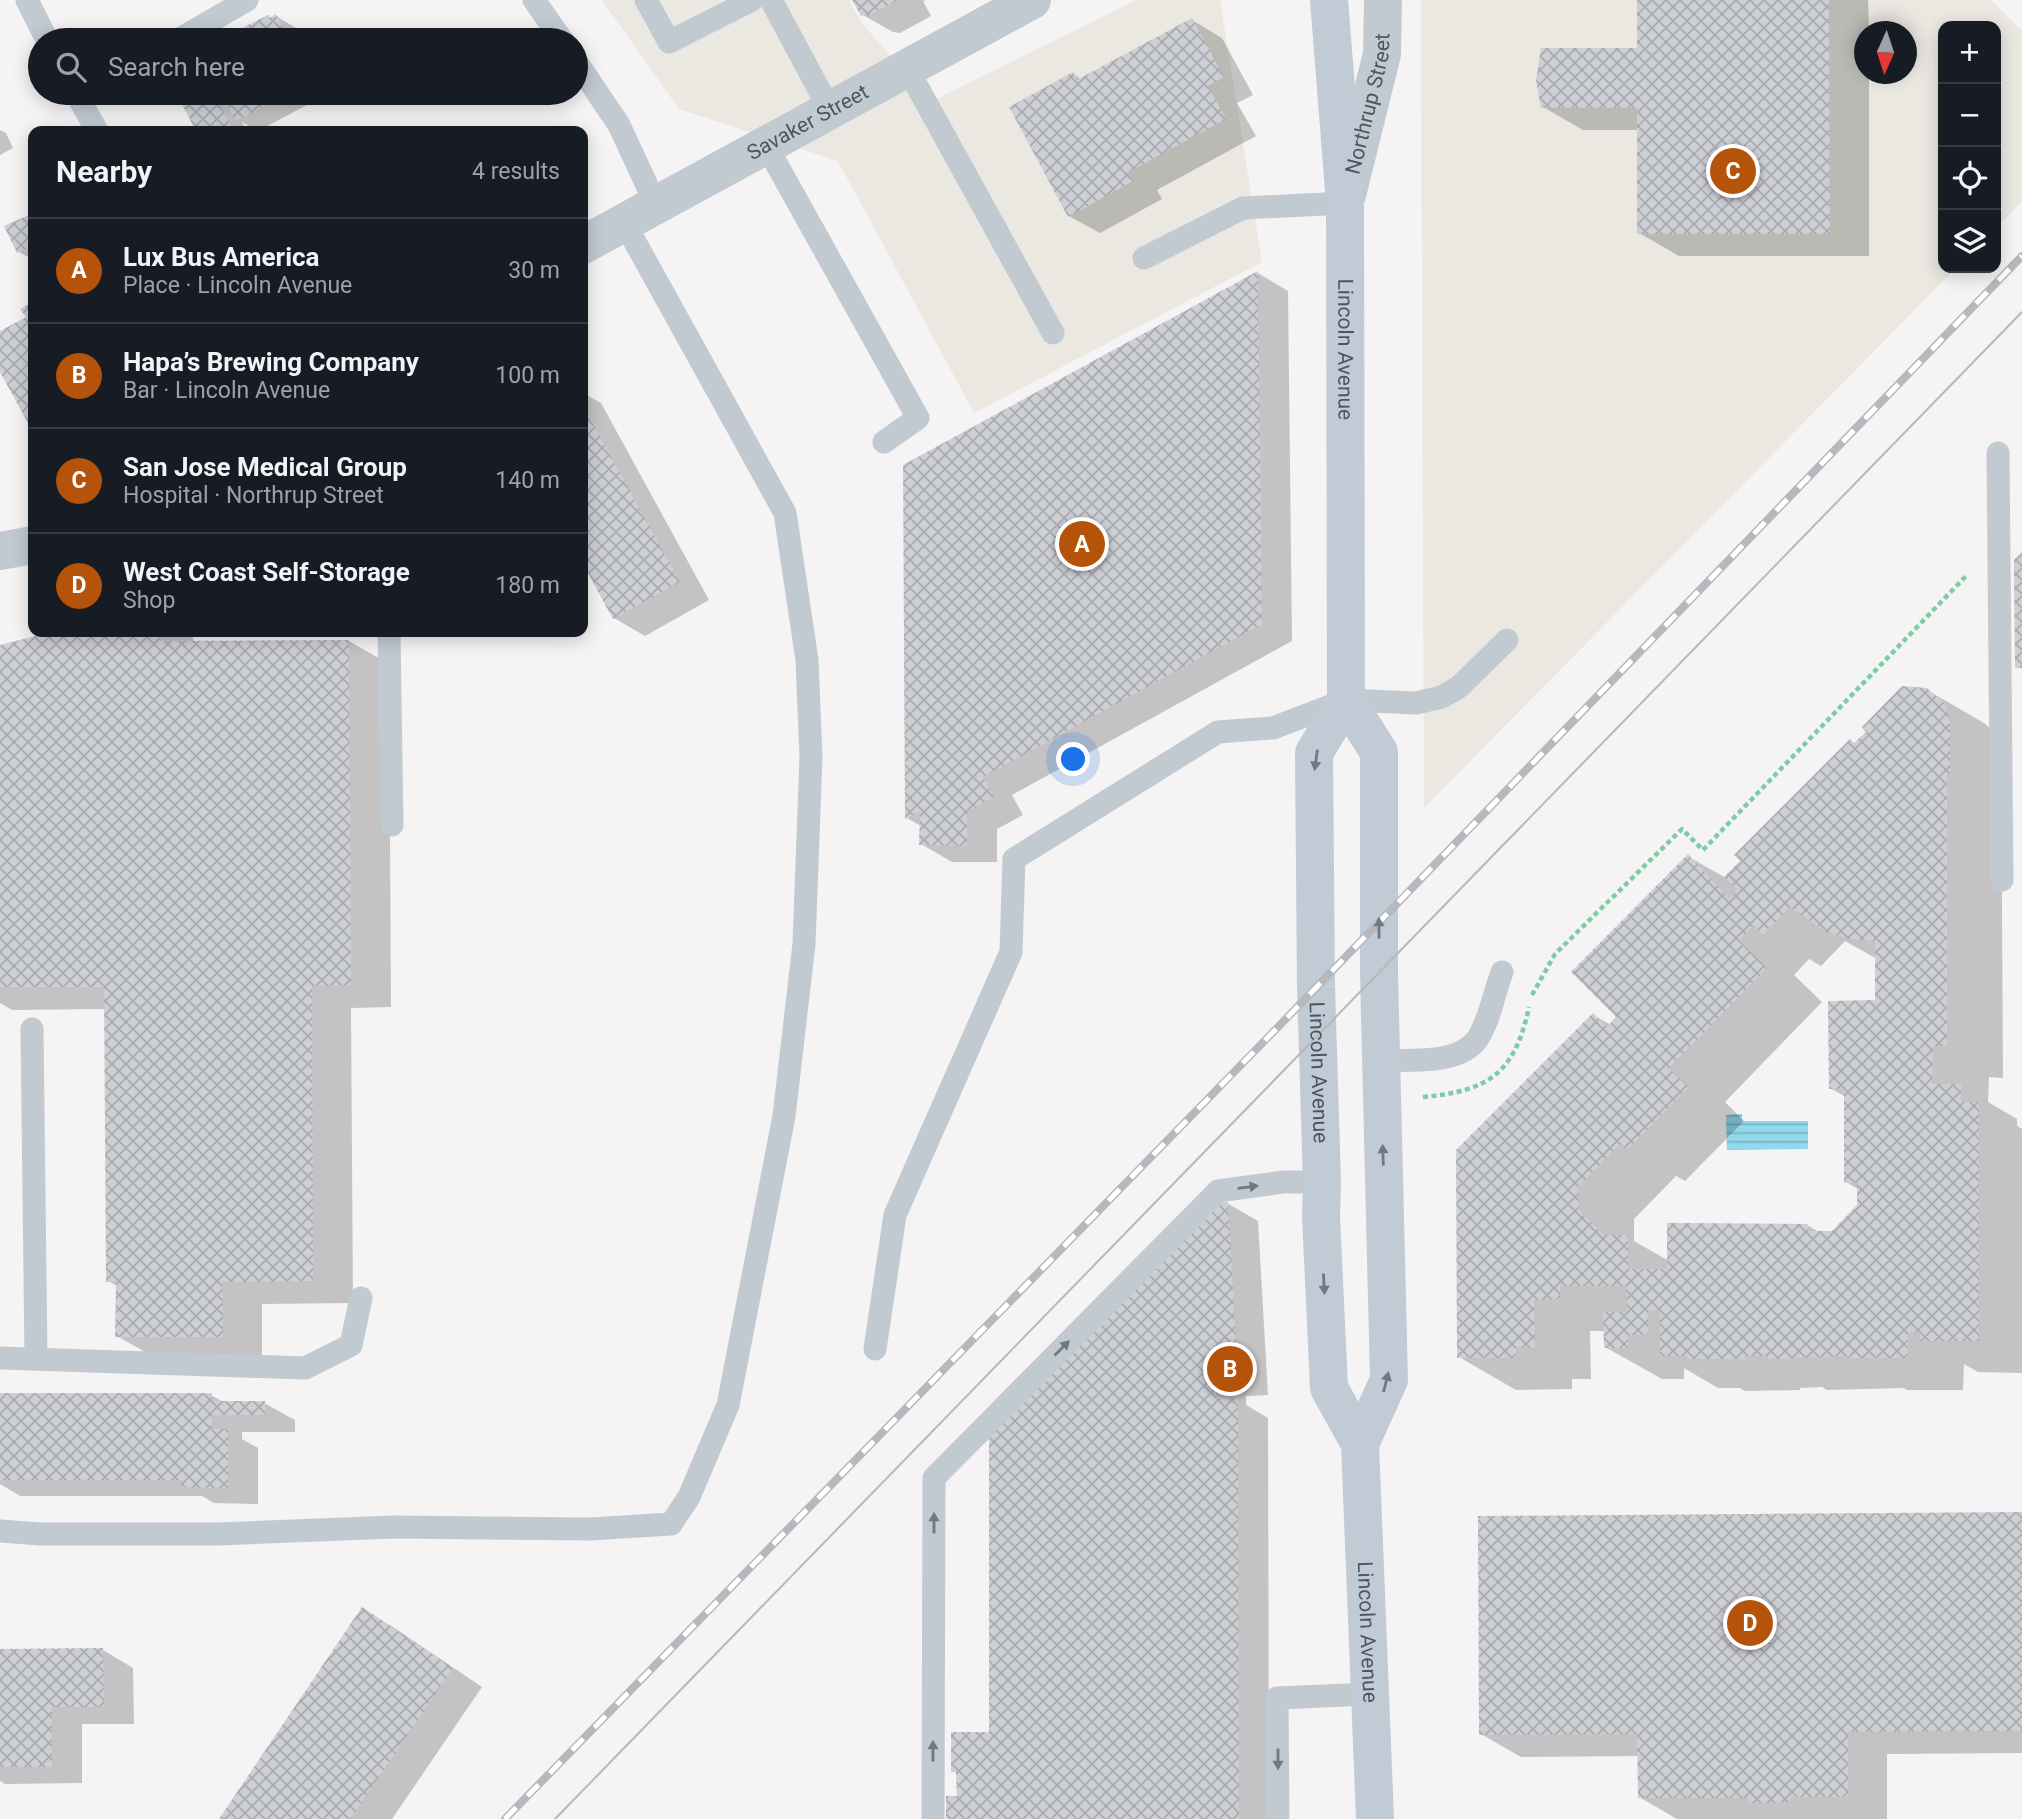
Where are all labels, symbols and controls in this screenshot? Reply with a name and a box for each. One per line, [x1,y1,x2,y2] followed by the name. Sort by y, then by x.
[1854,21,1917,84] north arrow
[1938,21,2001,273] map controls
[1938,21,2001,84] button: +
[28,28,588,105] search box
[1341,33,1394,177] street label: Northrup Street
[52,48,90,86] icon: search
[108,52,245,82] text: Search here
[743,80,873,165] street label: Savaker Street
[1938,84,2001,147] button: −
[1710,145,1756,197] pin: C
[1938,147,2001,210] button: locate
[56,154,152,189] text: Nearby
[472,158,560,185] text: 4 results
[1938,210,2001,273] button: layers
[123,242,319,272] text: Lux Bus America
[71,257,87,284] text: A
[508,257,560,284] text: 30 m
[123,272,352,299] text: Place · Lincoln Avenue
[1333,279,1357,420] street label: Lincoln Avenue
[123,347,419,377] text: Hapa’s Brewing Company
[72,362,86,389] text: B
[495,362,560,389] text: 100 m
[123,377,330,404] text: Bar · Lincoln Avenue
[123,452,407,482] text: San Jose Medical Group
[71,467,87,494] text: C
[495,467,560,494] text: 140 m
[123,482,384,509] text: Hospital · Northrup Street
[1059,518,1105,570] pin: A
[123,557,410,587] text: West Coast Self-Storage
[72,572,86,599] text: D
[495,572,560,599] text: 180 m
[123,587,175,614] text: Shop
[1056,742,1090,776] your location
[1310,749,1321,771] one-way arrow
[1373,916,1385,938] one-way arrow
[1304,1001,1333,1144] street label: Lincoln Avenue
[1377,1144,1388,1166] one-way arrow
[1237,1181,1259,1192] one-way arrow
[1319,1274,1330,1296] one-way arrow
[1053,1341,1070,1357] one-way arrow
[1207,1343,1253,1395] pin: B
[1381,1370,1392,1392] one-way arrow
[928,1512,940,1534] one-way arrow
[1353,1561,1382,1703] street label: Lincoln Avenue
[1727,1597,1773,1649] pin: D
[927,1740,939,1762] one-way arrow
[1272,1748,1284,1770] one-way arrow

